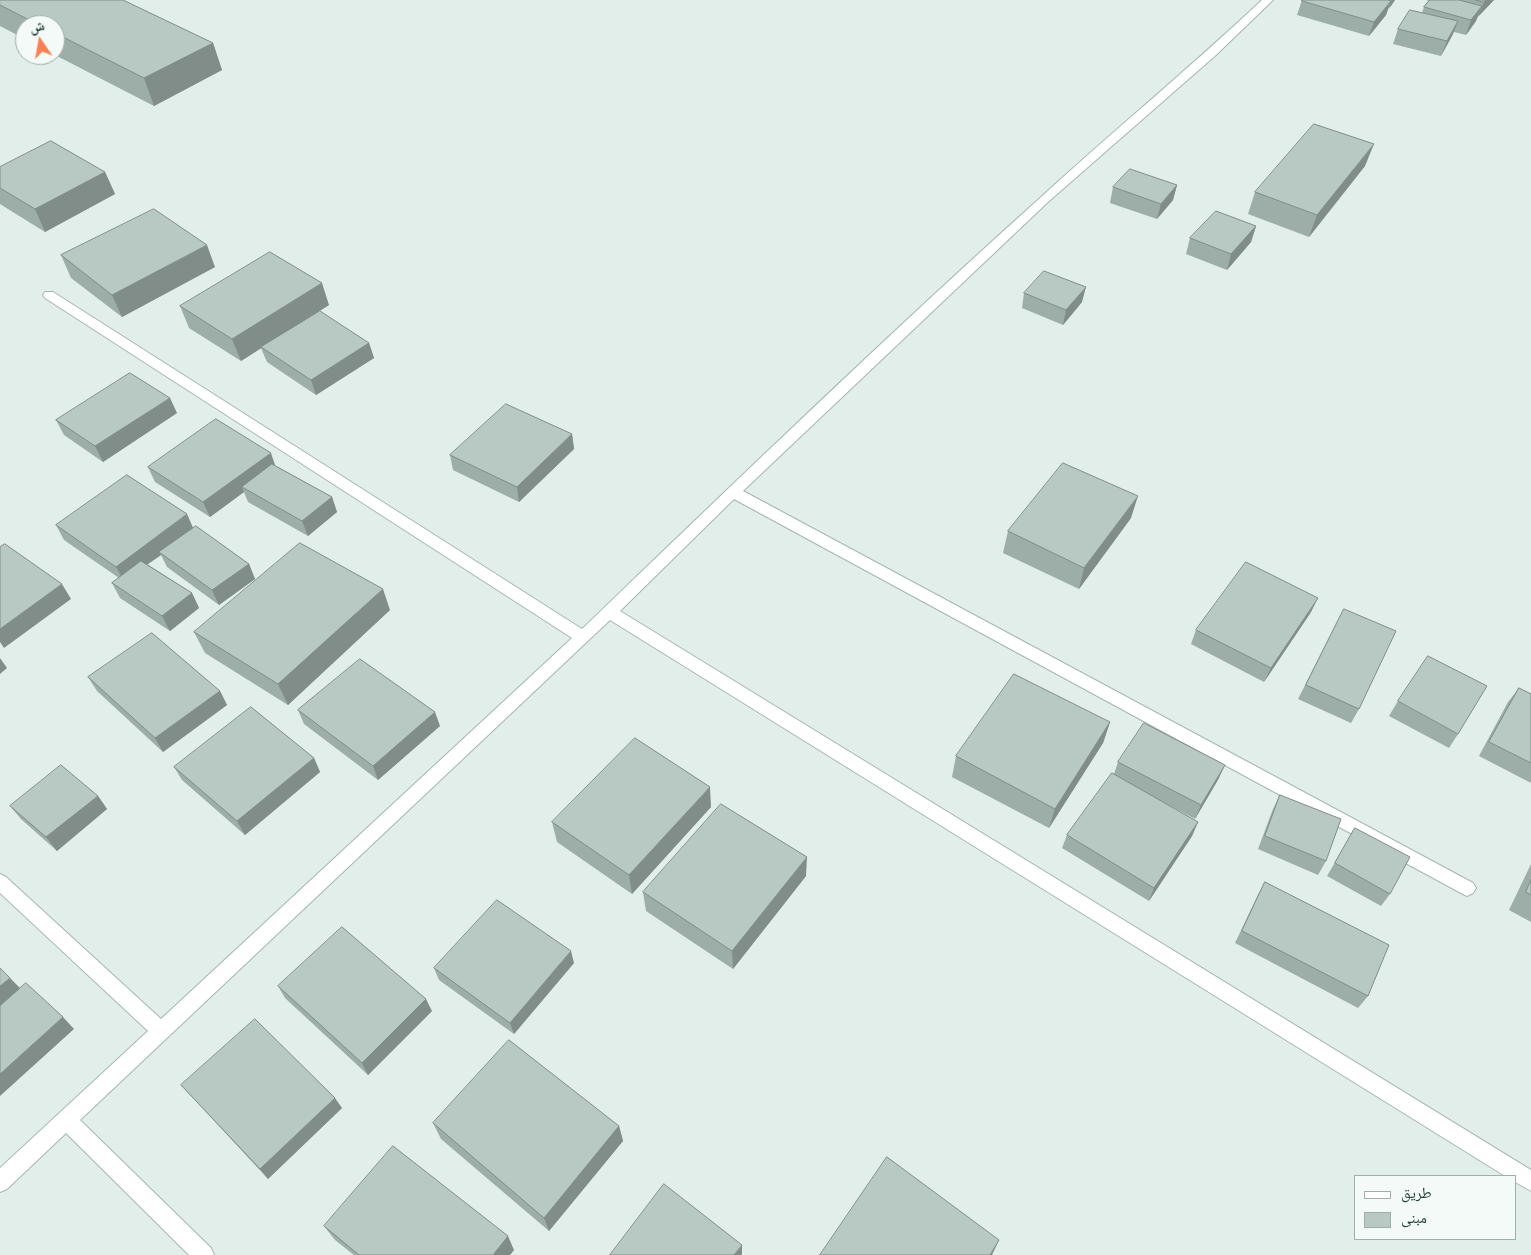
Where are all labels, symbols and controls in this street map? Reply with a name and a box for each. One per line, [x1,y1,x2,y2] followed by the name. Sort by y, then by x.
[15,15,65,65] north arrow
[28,16,46,36] text: ش
[1354,1175,1516,1240] legend
[1401,1183,1432,1201] text: طريق
[1401,1208,1427,1226] text: مبنى

